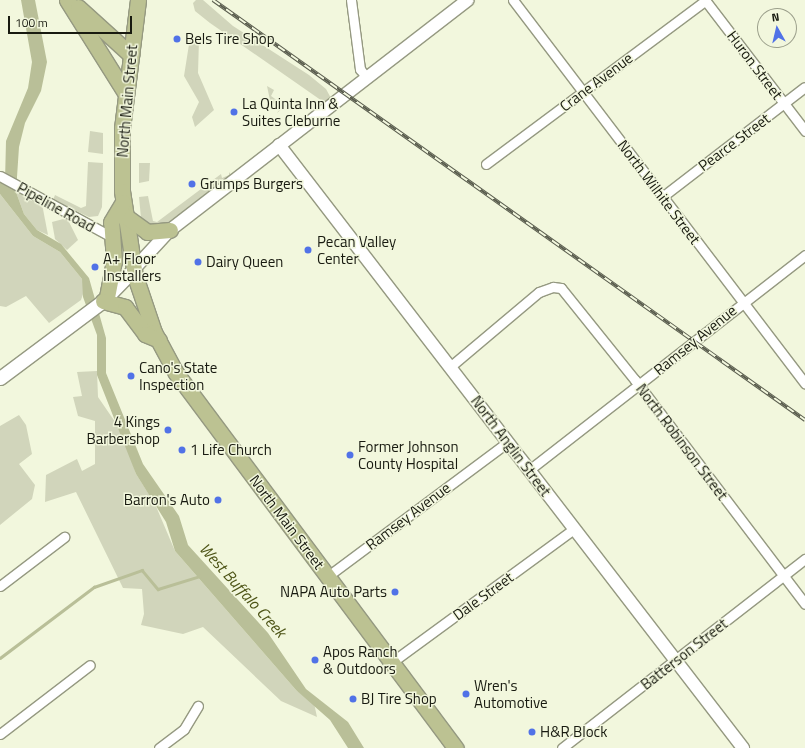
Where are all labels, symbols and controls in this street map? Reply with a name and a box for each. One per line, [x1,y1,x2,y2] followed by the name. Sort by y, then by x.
[10,8,134,34] scale bar
[757,8,797,48] north arrow
[771,9,780,26] text: N
[15,13,48,32] text: 100 m
[723,27,787,103] street label: Huron Street
[185,30,275,48] place label: Bels Tire Shop
[172,34,182,44] marker: Bels Tire Shop
[113,44,141,158] street label: North Main Street
[556,49,636,115] street label: Crane Avenue
[242,94,340,129] place label: La Quinta Inn & Suites Cleburne
[229,107,239,117] marker: La Quinta Inn & Suites Cleburne
[695,109,773,175] street label: Pearce Street
[614,136,704,248] street label: North Wilhite Street
[200,175,303,193] place label: Grumps Burgers
[14,178,98,236] street label: Pipeline Road
[187,179,197,189] marker: Grumps Burgers
[317,232,396,267] place label: Pecan Valley Center
[302,244,314,256] marker: Pecan Valley Center
[103,249,161,284] place label: A+ Floor Installers
[206,253,283,271] place label: Dairy Queen
[193,257,203,267] marker: Dairy Queen
[90,262,100,272] marker: A+ Floor Installers
[650,301,740,379] street label: Ramsey Avenue
[139,358,217,393] place label: Cano's State Inspection
[126,371,136,381] marker: Cano's State Inspection
[632,380,732,504] street label: North Robinson Street
[467,392,555,500] street label: North Anglin Street
[87,412,160,447] place label: 4 Kings Barbershop
[163,425,173,435] marker: 4 Kings Barbershop
[358,437,459,472] place label: Former Johnson County Hospital
[190,441,272,459] place label: 1 Life Church
[177,445,187,455] marker: 1 Life Church
[345,450,355,460] marker: Former Johnson County Hospital
[246,471,328,573] street label: North Main Street
[362,478,454,554] street label: Ramsey Avenue
[124,491,210,509] place label: Barron's Auto
[213,495,223,505] marker: Barron's Auto
[196,539,290,641] water label: West Buffalo Creek
[449,568,517,624] street label: Dale Street
[280,583,387,601] place label: NAPA Auto Parts
[390,587,400,597] marker: NAPA Auto Parts
[637,615,731,693] street label: Batterson Street
[323,642,397,677] place label: Apos Ranch & Outdoors
[310,655,320,665] marker: Apos Ranch & Outdoors
[474,676,548,711] place label: Wren's Automotive
[461,689,471,699] marker: Wren's Automotive
[361,690,437,708] place label: BJ Tire Shop
[348,694,358,704] marker: BJ Tire Shop
[540,723,607,741] place label: H&R Block
[527,727,537,737] marker: H&R Block

